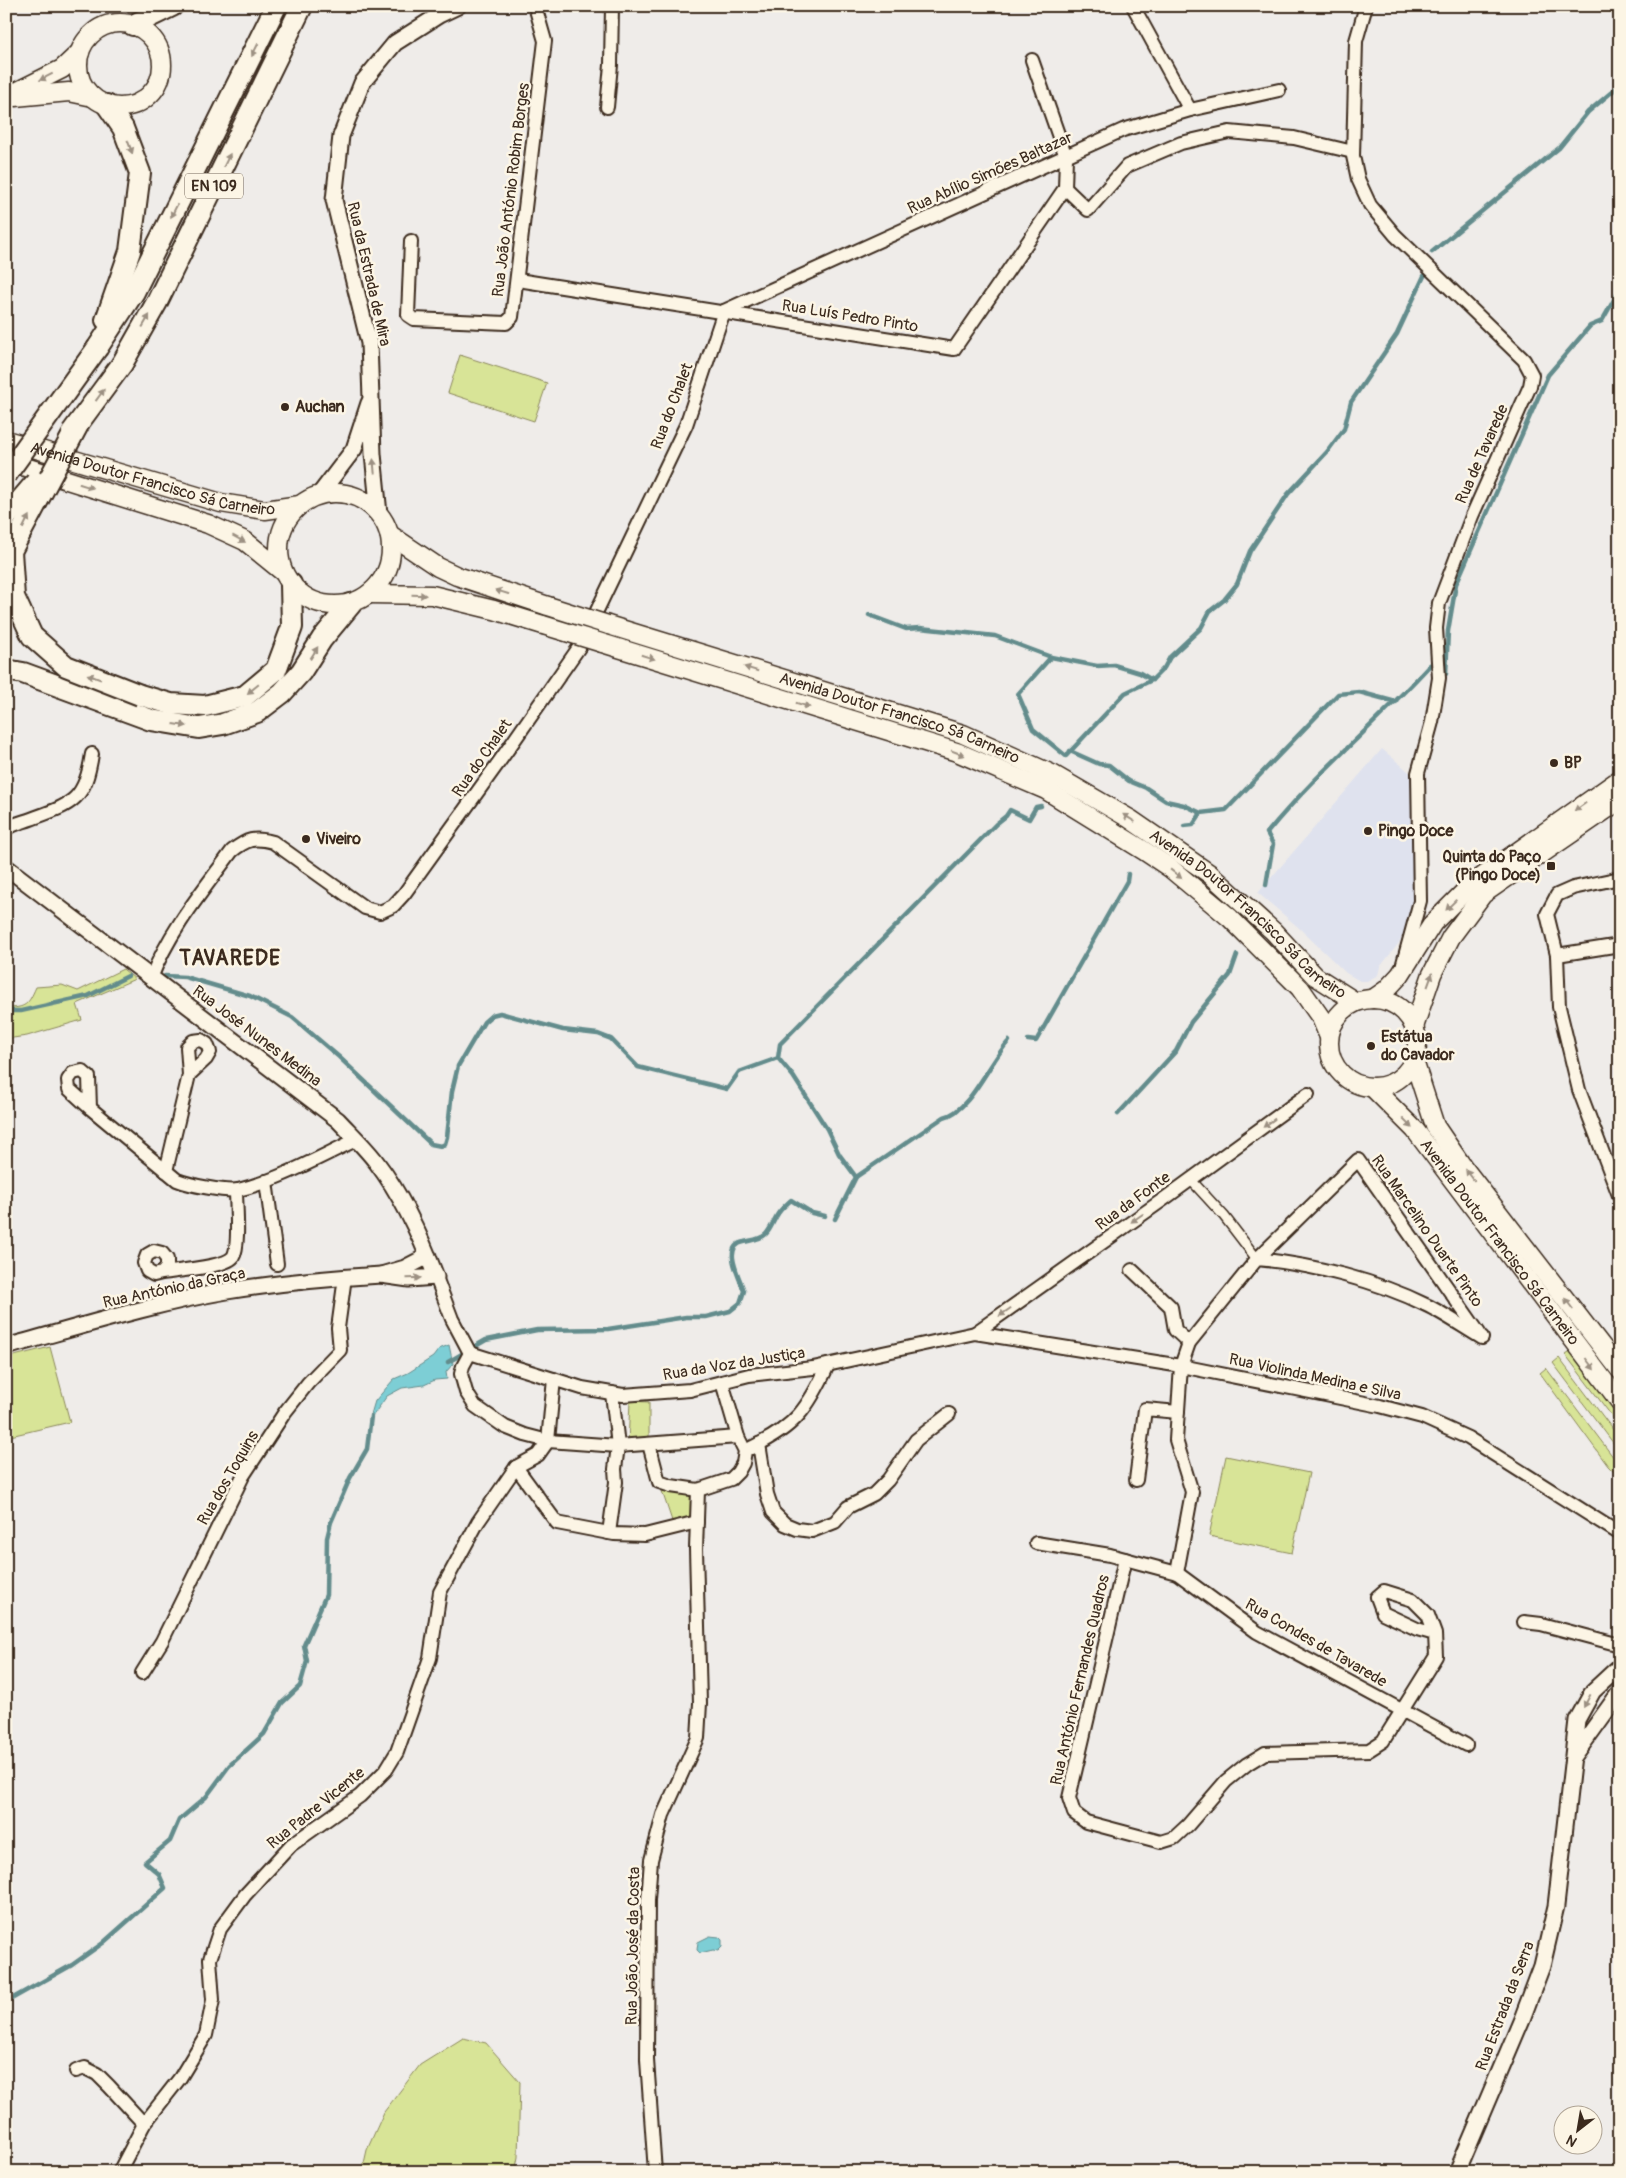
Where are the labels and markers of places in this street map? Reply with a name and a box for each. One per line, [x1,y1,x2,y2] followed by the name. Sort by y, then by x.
[295,397,344,417] place label: Auchan
[279,401,291,413] marker: Auchan
[1564,753,1582,773] place label: BP
[1548,757,1560,769] marker: BP
[1378,821,1454,841] place label: Pingo Doce
[1362,825,1374,837] marker: Pingo Doce
[316,829,361,849] place label: Viveiro
[300,833,312,845] marker: Viveiro
[1442,847,1541,885] place label: Quinta do Paço (Pingo Doce)
[1545,860,1557,872] marker: Quinta do Paço (Pingo Doce)
[1381,1027,1455,1065] place label: Estátua do Cavador
[1365,1040,1377,1052] marker: Estátua do Cavador

